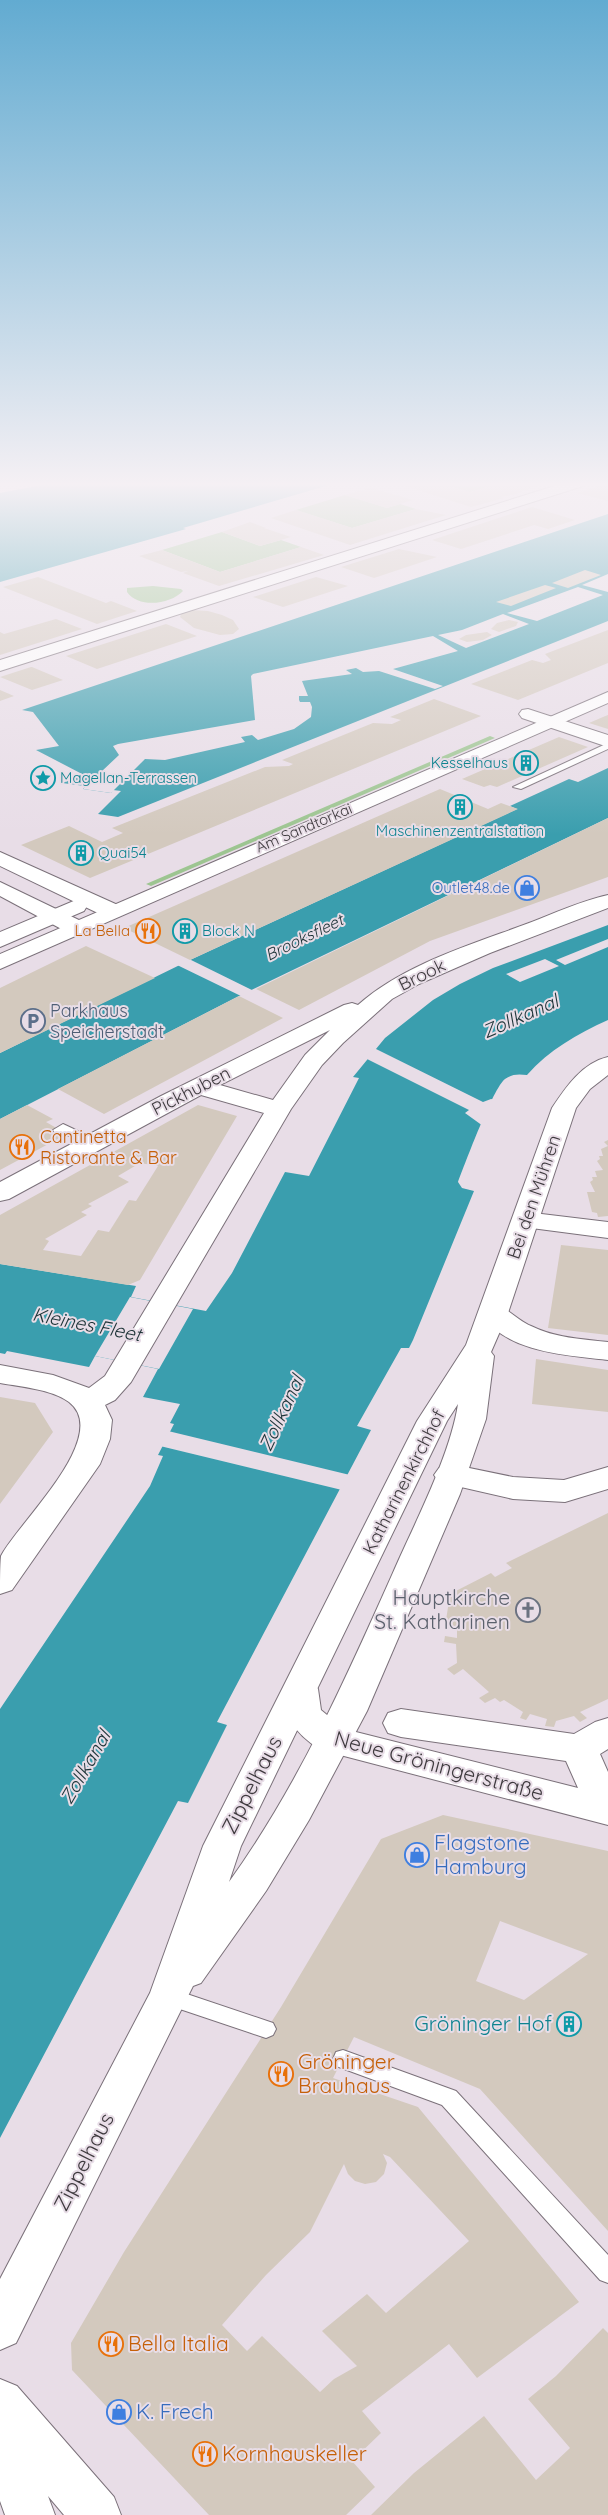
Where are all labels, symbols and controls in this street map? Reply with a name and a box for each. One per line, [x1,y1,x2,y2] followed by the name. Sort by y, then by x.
[513,750,539,776] building icon: Kesselhaus
[431,753,508,772] place label: Kesselhaus
[30,765,56,791] place icon: Magellan-Terrassen
[60,768,197,787] place label: Magellan-Terrassen
[447,794,473,820] building icon: Maschinenzentralstation
[253,799,355,856] street label: Am Sandtorkai
[376,821,544,840] place label: Maschinenzentralstation
[68,840,94,866] building icon: Quai54
[98,843,147,862] place label: Quai54
[514,875,540,901] shop icon: Outlet48.de
[432,878,510,897] place label: Outlet48.de
[262,909,348,965] water label: Brooksfleet
[135,918,161,944] restaurant icon: La Bella
[172,918,198,944] building icon: Block N
[75,921,130,940] place label: La Bella
[202,921,255,940] place label: Block N
[394,953,449,996] street label: Brook
[478,988,564,1043] water label: Zollkanal
[50,999,164,1043] place label: Parkhaus Speicherstadt
[20,1008,46,1034] parking icon: Parkhaus Speicherstadt
[148,1061,234,1120] street label: Pickhuben
[40,1125,177,1169] place label: Cantinetta Ristorante & Bar
[502,1132,565,1262] street label: Bei den Mühren
[9,1134,35,1160] restaurant icon: Cantinetta Ristorante & Bar
[30,1302,146,1347] water label: Kleines Fleet
[253,1369,310,1455] water label: Zollkanal
[357,1405,450,1558] street label: Katharinenkirchhof
[374,1584,510,1634] place label: Hauptkirche St. Katharinen
[515,1597,541,1623] church icon: Hauptkirche St. Katharinen
[54,1724,117,1808] water label: Zollkanal
[332,1725,547,1805] street label: Neue Gröningerstraße
[215,1731,287,1838] street label: Zippelhaus
[434,1829,530,1879] place label: Flagstone Hamburg
[404,1842,430,1868] shop icon: Flagstone Hamburg
[414,2010,552,2036] place label: Gröninger Hof
[556,2011,582,2037] building icon: Gröninger Hof
[298,2048,395,2098] place label: Gröninger Brauhaus
[268,2061,294,2087] restaurant icon: Gröninger Brauhaus
[47,2108,119,2215] street label: Zippelhaus
[128,2330,229,2356] place label: Bella Italia
[98,2331,124,2357] restaurant icon: Bella Italia
[136,2398,214,2424] place label: K. Frech
[106,2399,132,2425] shop icon: K. Frech
[222,2440,367,2466] place label: Kornhauskeller
[192,2441,218,2467] restaurant icon: Kornhauskeller

